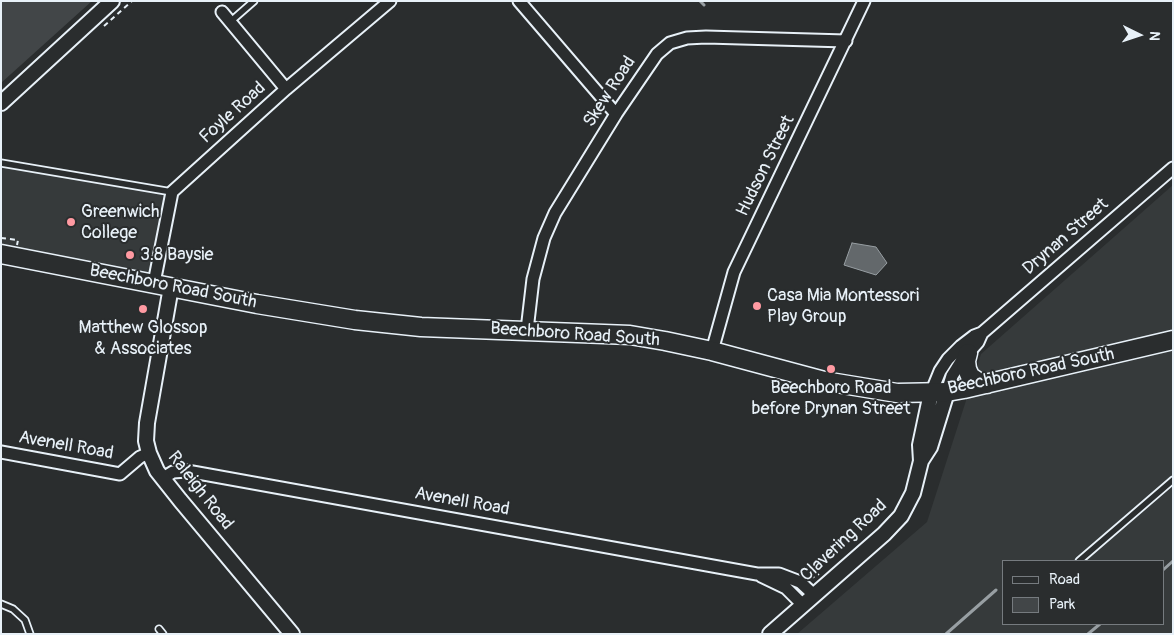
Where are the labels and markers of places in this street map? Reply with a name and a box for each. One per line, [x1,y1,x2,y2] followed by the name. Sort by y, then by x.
[81,201,160,243] place label: Greenwich College
[65,216,77,228] marker: Greenwich College
[140,244,213,266] place label: 3.8 Baysie
[124,249,136,261] marker: 3.8 Baysie
[767,285,919,328] place label: Casa Mia Montessori Play Group
[751,300,763,312] marker: Casa Mia Montessori Play Group
[137,303,149,315] marker: Matthew Glossop & Associates
[79,317,207,359] place label: Matthew Glossop & Associates
[825,363,837,375] marker: Beechboro Road before Drynan Street
[752,377,910,419] place label: Beechboro Road before Drynan Street

